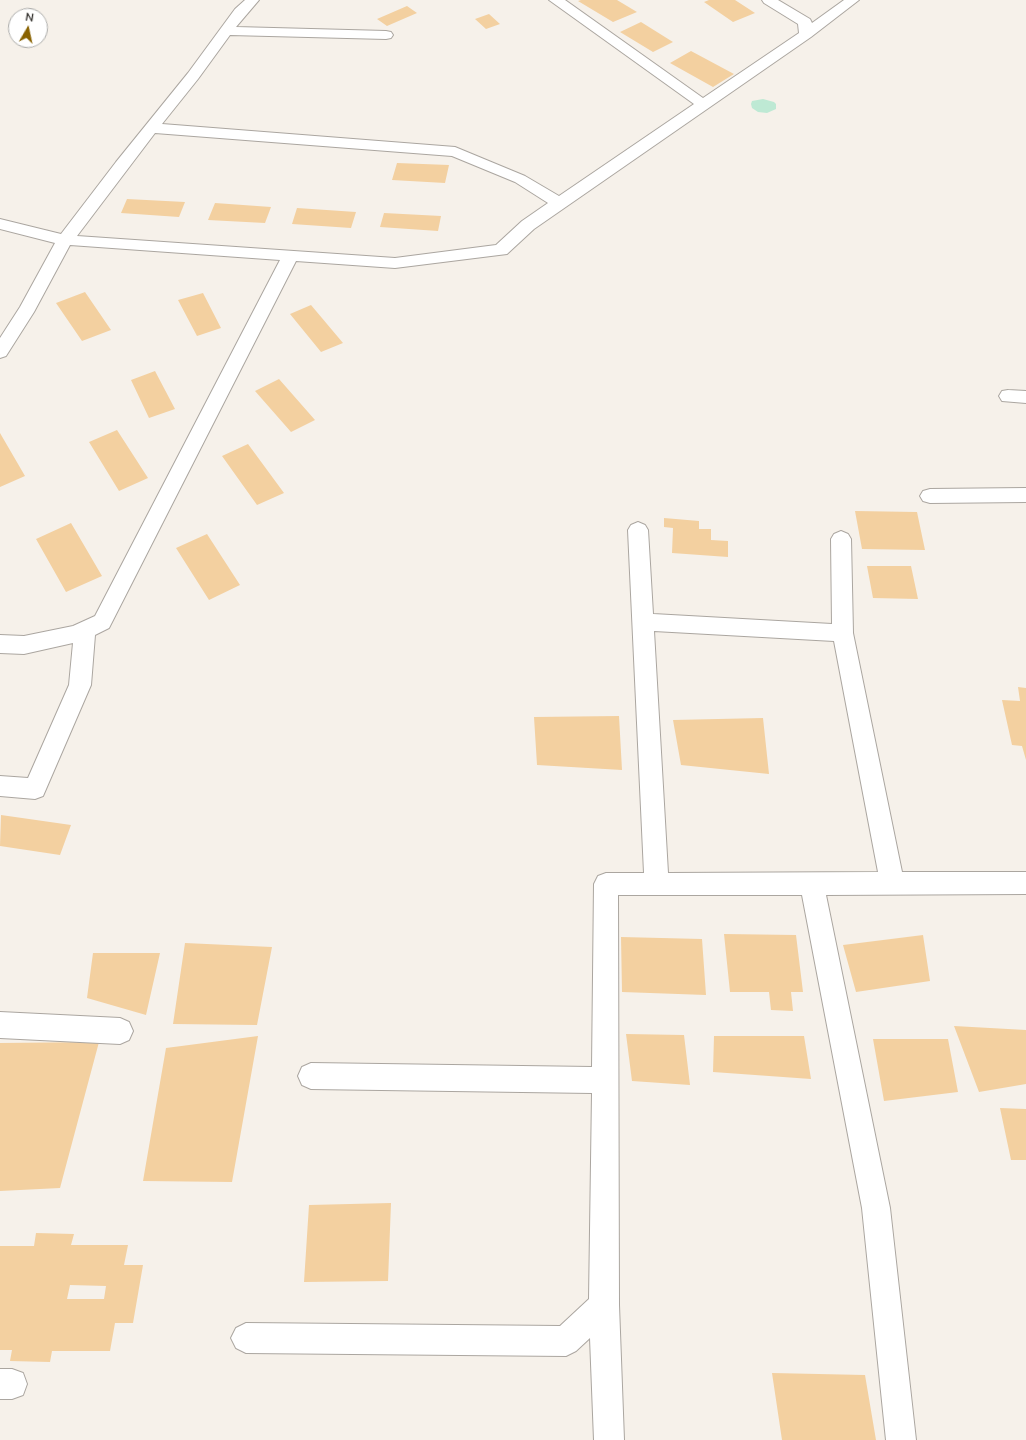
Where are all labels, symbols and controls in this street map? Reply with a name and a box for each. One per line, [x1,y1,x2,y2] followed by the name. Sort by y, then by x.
[8,8,48,48] north arrow
[25,10,35,25] text: N

